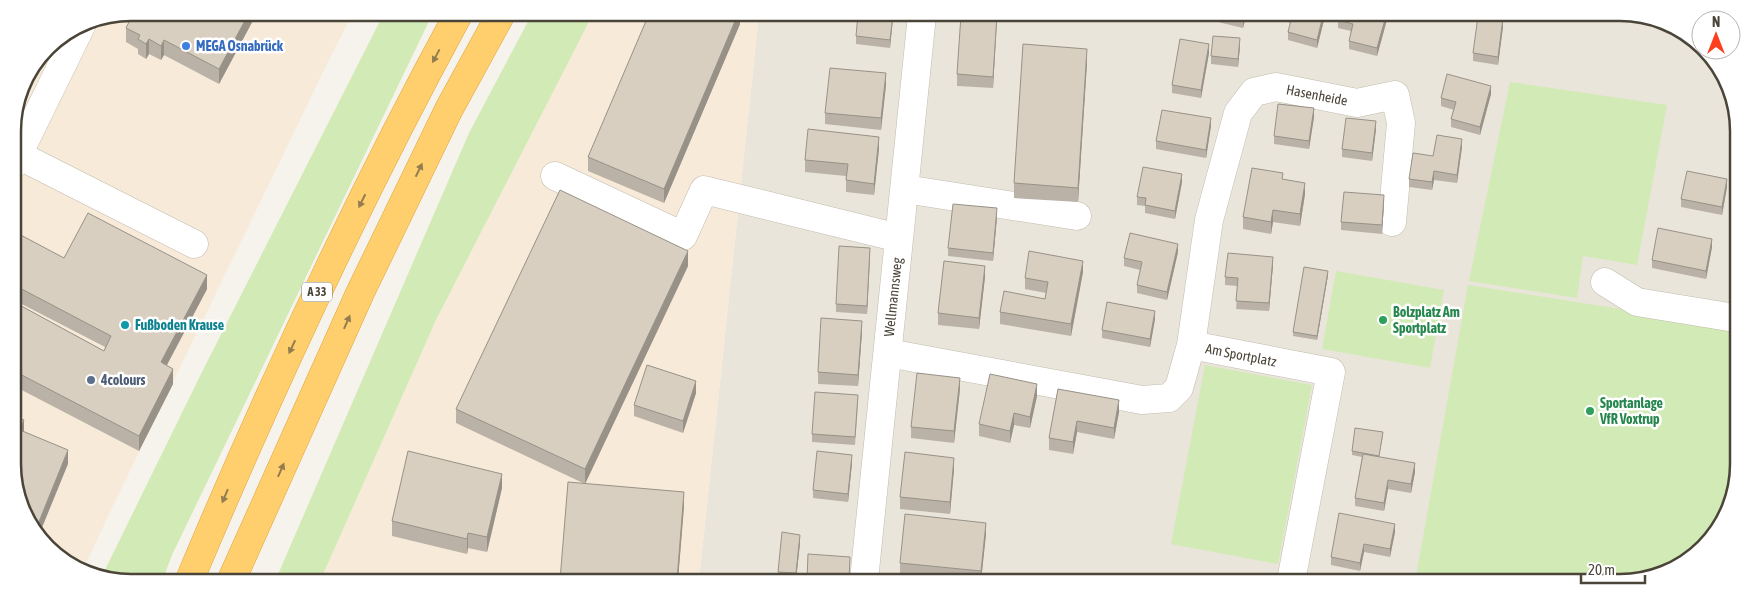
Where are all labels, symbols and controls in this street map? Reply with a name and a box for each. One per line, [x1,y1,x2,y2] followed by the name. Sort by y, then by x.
[1691,10,1741,60] north arrow
[1712,14,1720,30] text: N
[196,38,284,54] place label: MEGA Osnabrück
[180,40,192,52] marker: MEGA Osnabrück
[432,49,440,64] one-way arrow
[1285,81,1349,109] street label: Hasenheide
[416,163,424,177] one-way arrow
[358,194,366,208] one-way arrow
[881,257,905,337] street label: Wellmannsweg
[302,282,332,302] road number: A 33
[1393,304,1460,336] place label: Bolzplatz Am Sportplatz
[1377,314,1389,326] marker: Bolzplatz Am Sportplatz
[344,315,352,329] one-way arrow
[135,317,224,333] place label: Fußboden Krause
[119,319,131,331] marker: Fußboden Krause
[287,340,295,354] one-way arrow
[1204,340,1278,370] street label: Am Sportplatz
[100,372,145,388] place label: 4colours
[85,374,97,386] marker: 4colours
[1599,395,1663,427] place label: Sportanlage VfR Voxtrup
[1584,405,1596,417] marker: Sportanlage VfR Voxtrup
[277,463,285,477] one-way arrow
[220,488,228,503] one-way arrow
[1581,552,1645,584] scale bar
[1588,561,1615,578] text: 20 m

